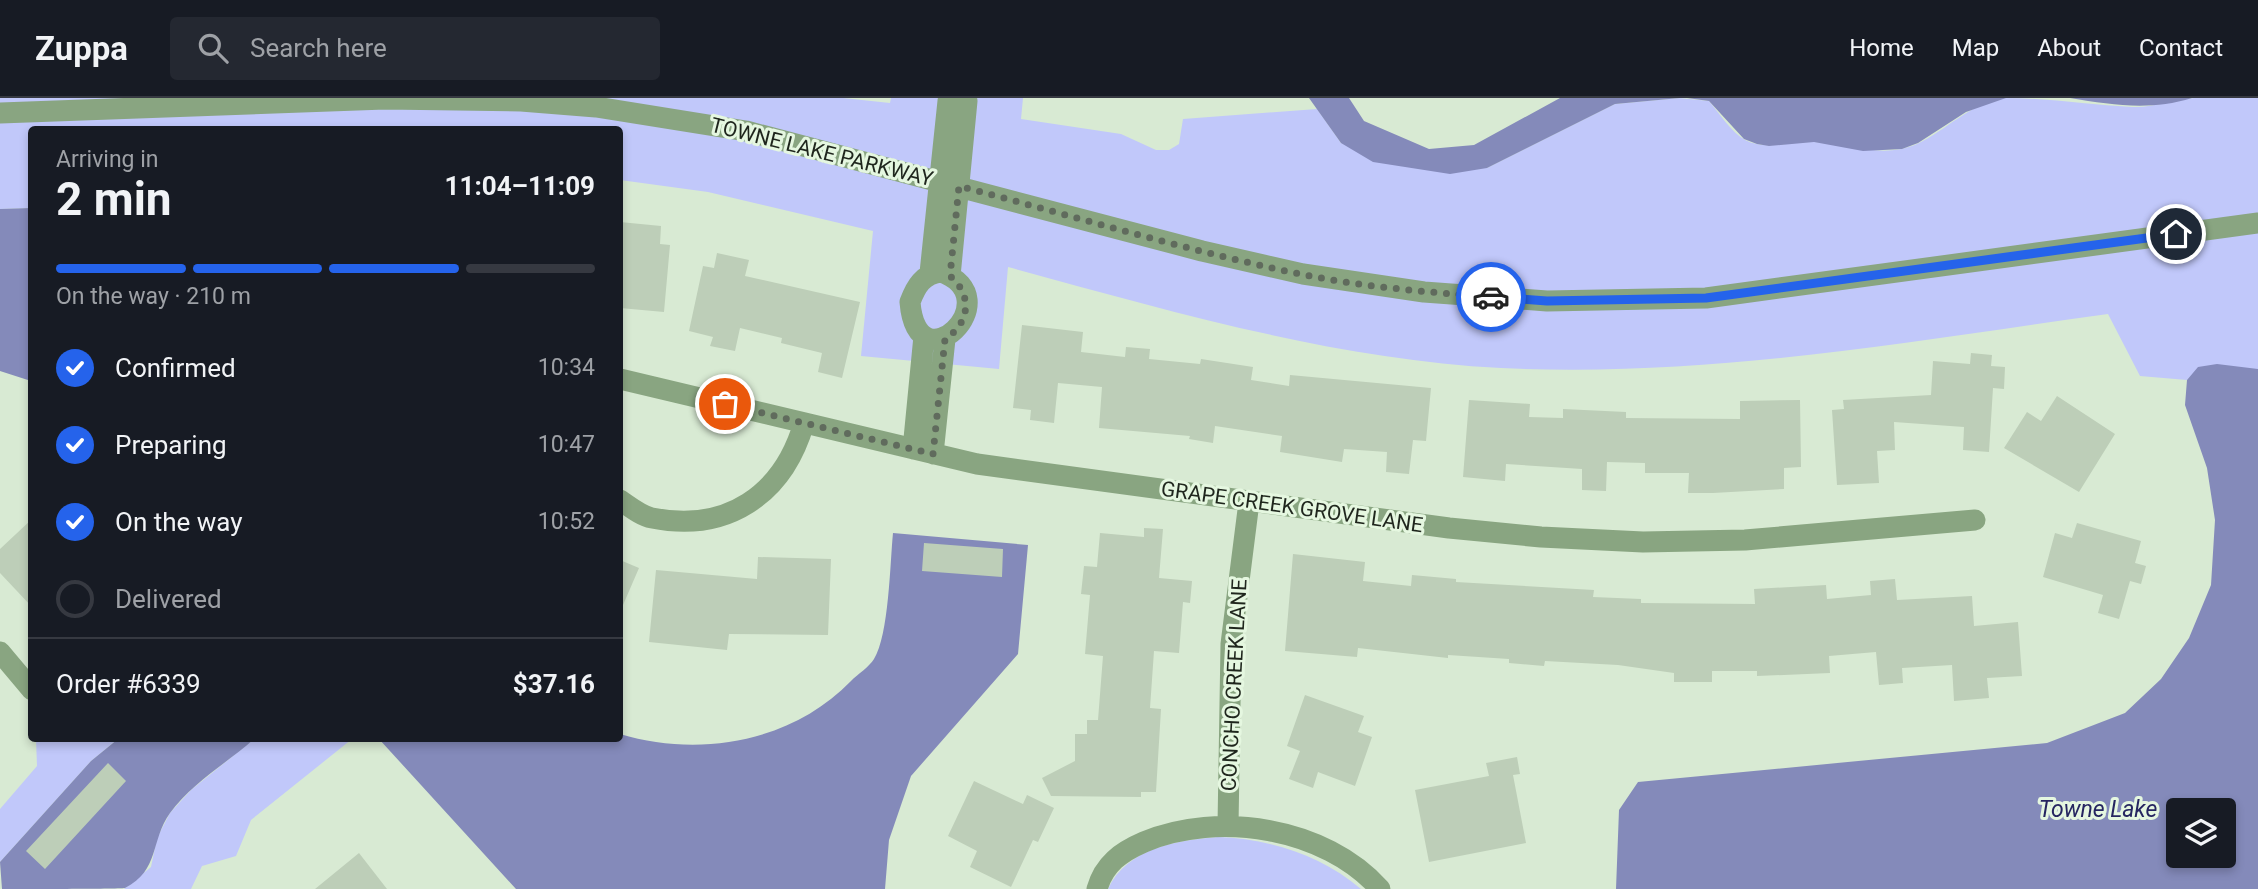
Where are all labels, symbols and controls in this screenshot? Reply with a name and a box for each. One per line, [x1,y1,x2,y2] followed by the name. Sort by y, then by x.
[170,17,660,80] search box
[35,29,128,68] text: Zuppa
[194,29,232,67] icon: search
[250,33,387,63] text: Search here
[1849,34,1914,62] text: Home
[1952,34,1999,62] text: Map
[2037,34,2101,62] text: About
[2139,34,2223,62] text: Contact
[708,113,936,191] street label: TOWNE LAKE PARKWAY
[56,146,159,173] text: Arriving in
[445,171,595,201] text: 11:04–11:09
[56,172,172,226] text: 2 min
[2146,204,2206,264] pin
[2157,215,2195,253] icon: home
[1456,262,1526,332] courier
[1472,278,1510,316] icon: car
[56,283,251,310] text: On the way · 210 m
[56,349,94,387] icon: check
[115,353,236,383] text: Confirmed
[538,354,595,381] text: 10:34
[695,374,755,434] pin
[706,385,744,423] icon: bag
[56,426,94,464] icon: check
[115,430,227,460] text: Preparing
[538,431,595,458] text: 10:47
[1159,477,1425,537] street label: GRAPE CREEK GROVE LANE
[56,503,94,541] icon: check
[115,507,243,537] text: On the way
[538,508,595,535] text: 10:52
[1216,578,1252,792] street label: CONCHO CREEK LANE
[115,584,222,614] text: Delivered
[56,669,201,699] text: Order #6339
[513,669,595,699] text: $37.16
[2039,796,2157,823] water label: Towne Lake
[2166,798,2236,868] map controls
[2166,798,2236,868] button: layers

